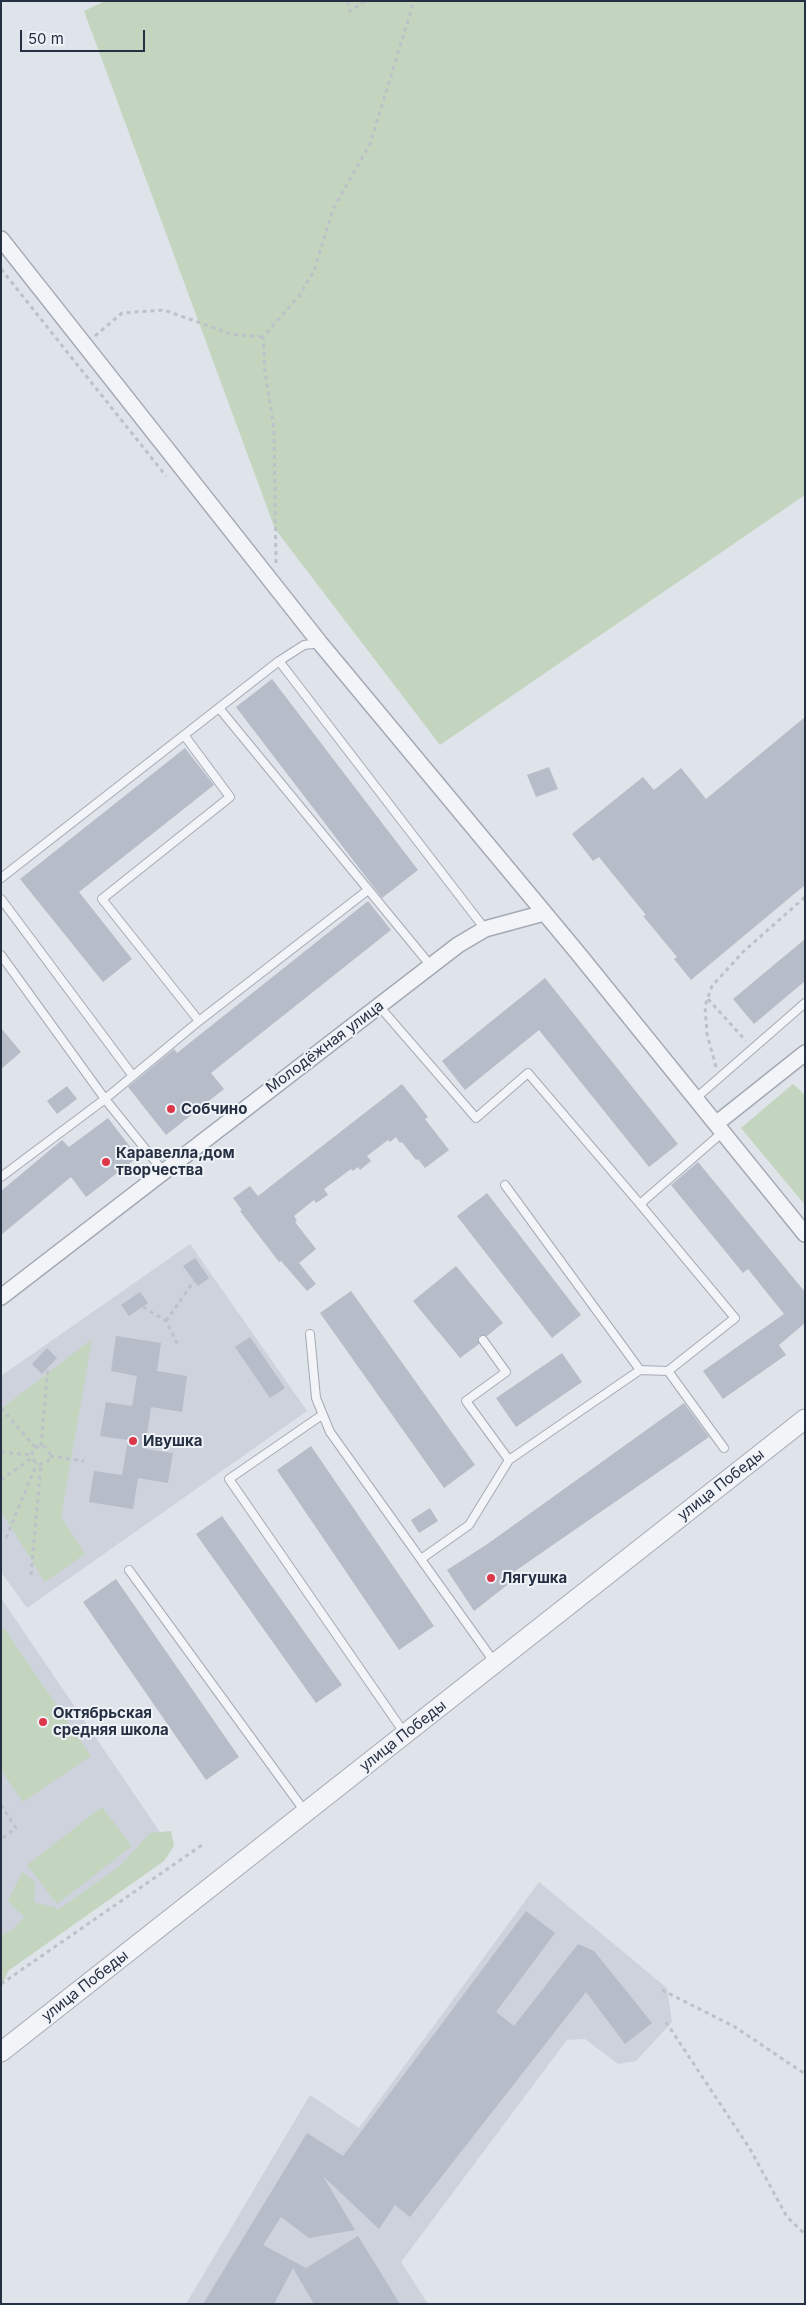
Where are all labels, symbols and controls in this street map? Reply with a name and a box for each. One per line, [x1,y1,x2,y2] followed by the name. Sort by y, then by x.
[22,20,148,52] scale bar
[28,29,64,48] text: 50 m
[263,997,387,1097] street label: Молодёжная улица
[181,1100,247,1118] place label: Собчино
[165,1103,177,1115] marker: Собчино
[116,1144,235,1179] place label: Каравелла,дом творчества
[100,1156,112,1168] marker: Каравелла,дом творчества
[143,1432,202,1450] place label: Ивушка
[127,1435,139,1447] marker: Ивушка
[674,1446,768,1524] street label: улица Победы
[501,1569,567,1587] place label: Лягушка
[485,1572,497,1584] marker: Лягушка
[356,1697,450,1775] street label: улица Победы
[53,1704,169,1739] place label: Октябрьская средняя школа
[37,1716,49,1728] marker: Октябрьская средняя школа
[38,1947,132,2025] street label: улица Победы

